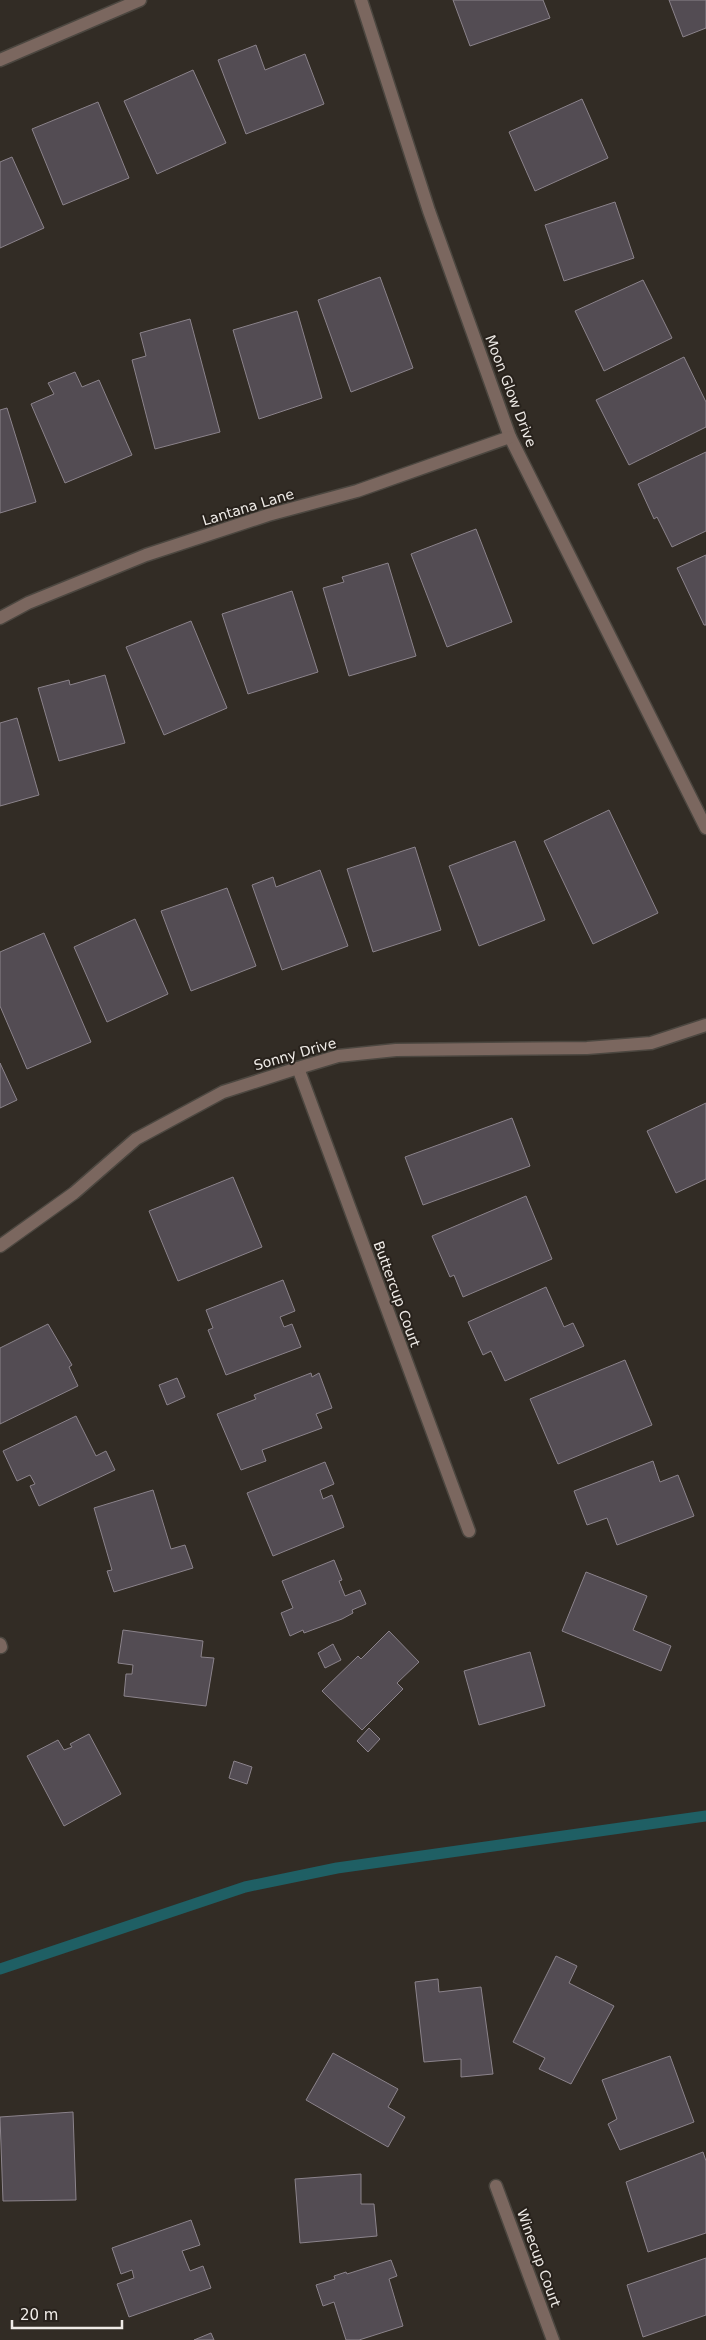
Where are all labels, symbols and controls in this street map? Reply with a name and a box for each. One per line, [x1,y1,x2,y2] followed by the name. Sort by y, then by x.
[482,333,540,449] street label: Moon Glow Drive
[200,485,296,529] street label: Lantana Lane
[252,1035,338,1073] street label: Sonny Drive
[370,1239,424,1350] street label: Buttercup Court
[514,2207,564,2310] street label: Winecup Court
[12,2298,122,2330] scale bar
[20,2306,58,2324] text: 20 m

